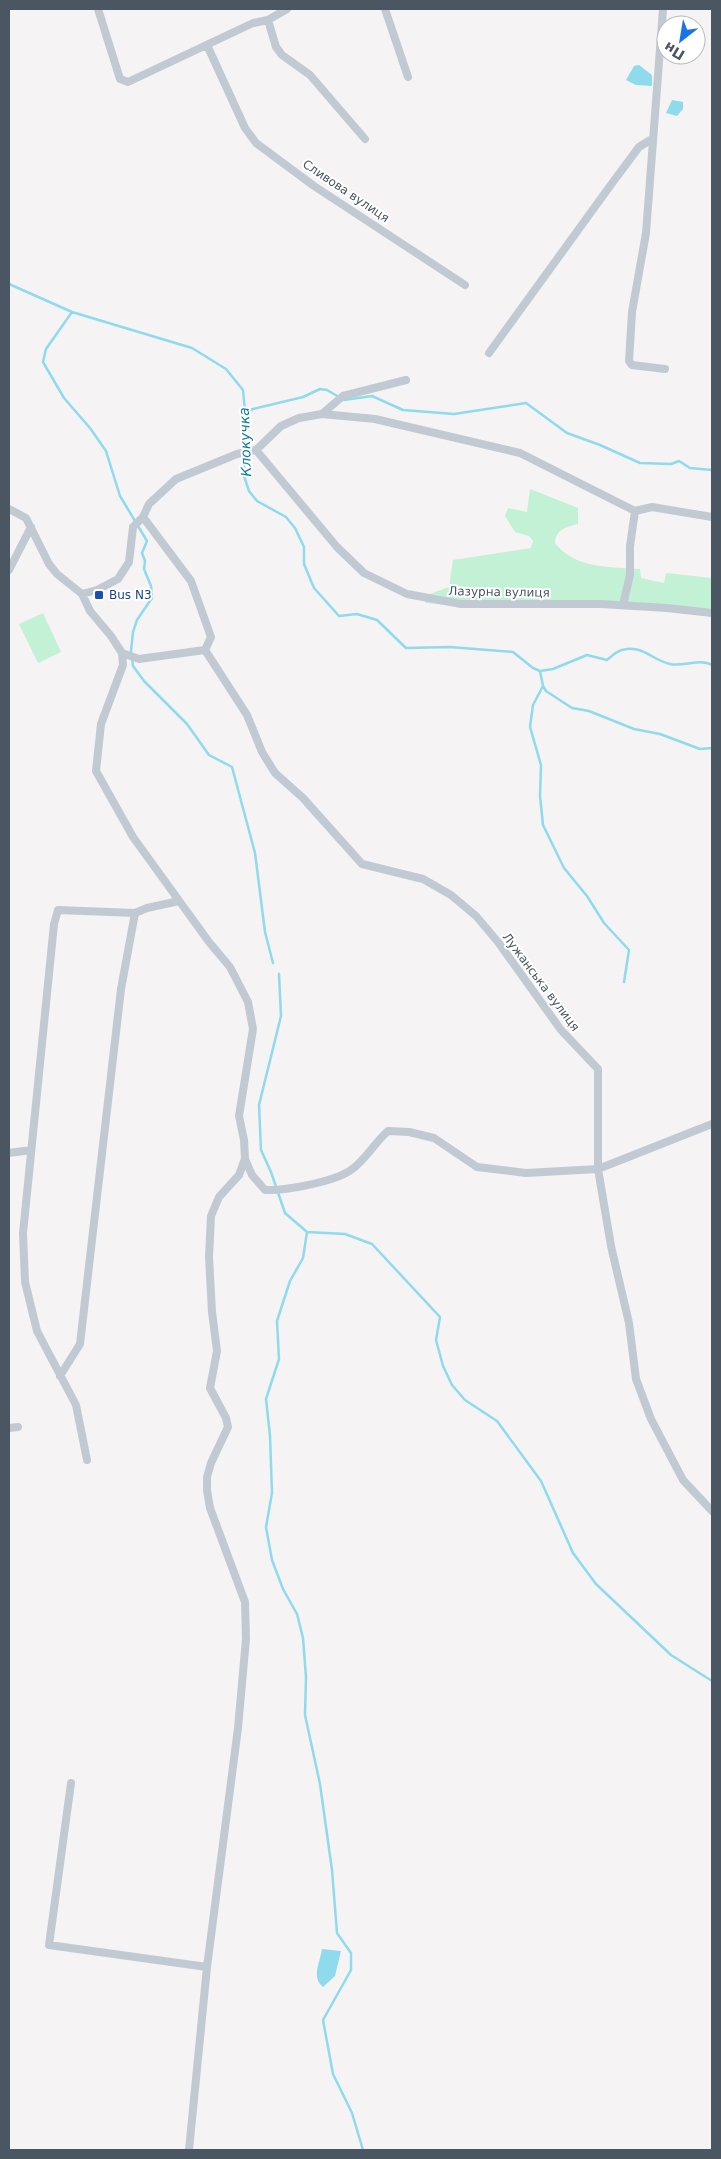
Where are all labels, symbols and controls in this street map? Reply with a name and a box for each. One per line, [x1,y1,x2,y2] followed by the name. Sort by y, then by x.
[656,15,706,65] north arrow
[661,39,688,64] text: Пн
[300,157,392,225] street label: Сливова вулиця
[236,407,254,477] water label: Клокучка
[448,584,550,600] street label: Лазурна вулиця
[109,588,152,602] place label: Bus N3
[93,589,105,601] marker: Bus N3
[500,930,582,1034] street label: Лужанська вулиця

